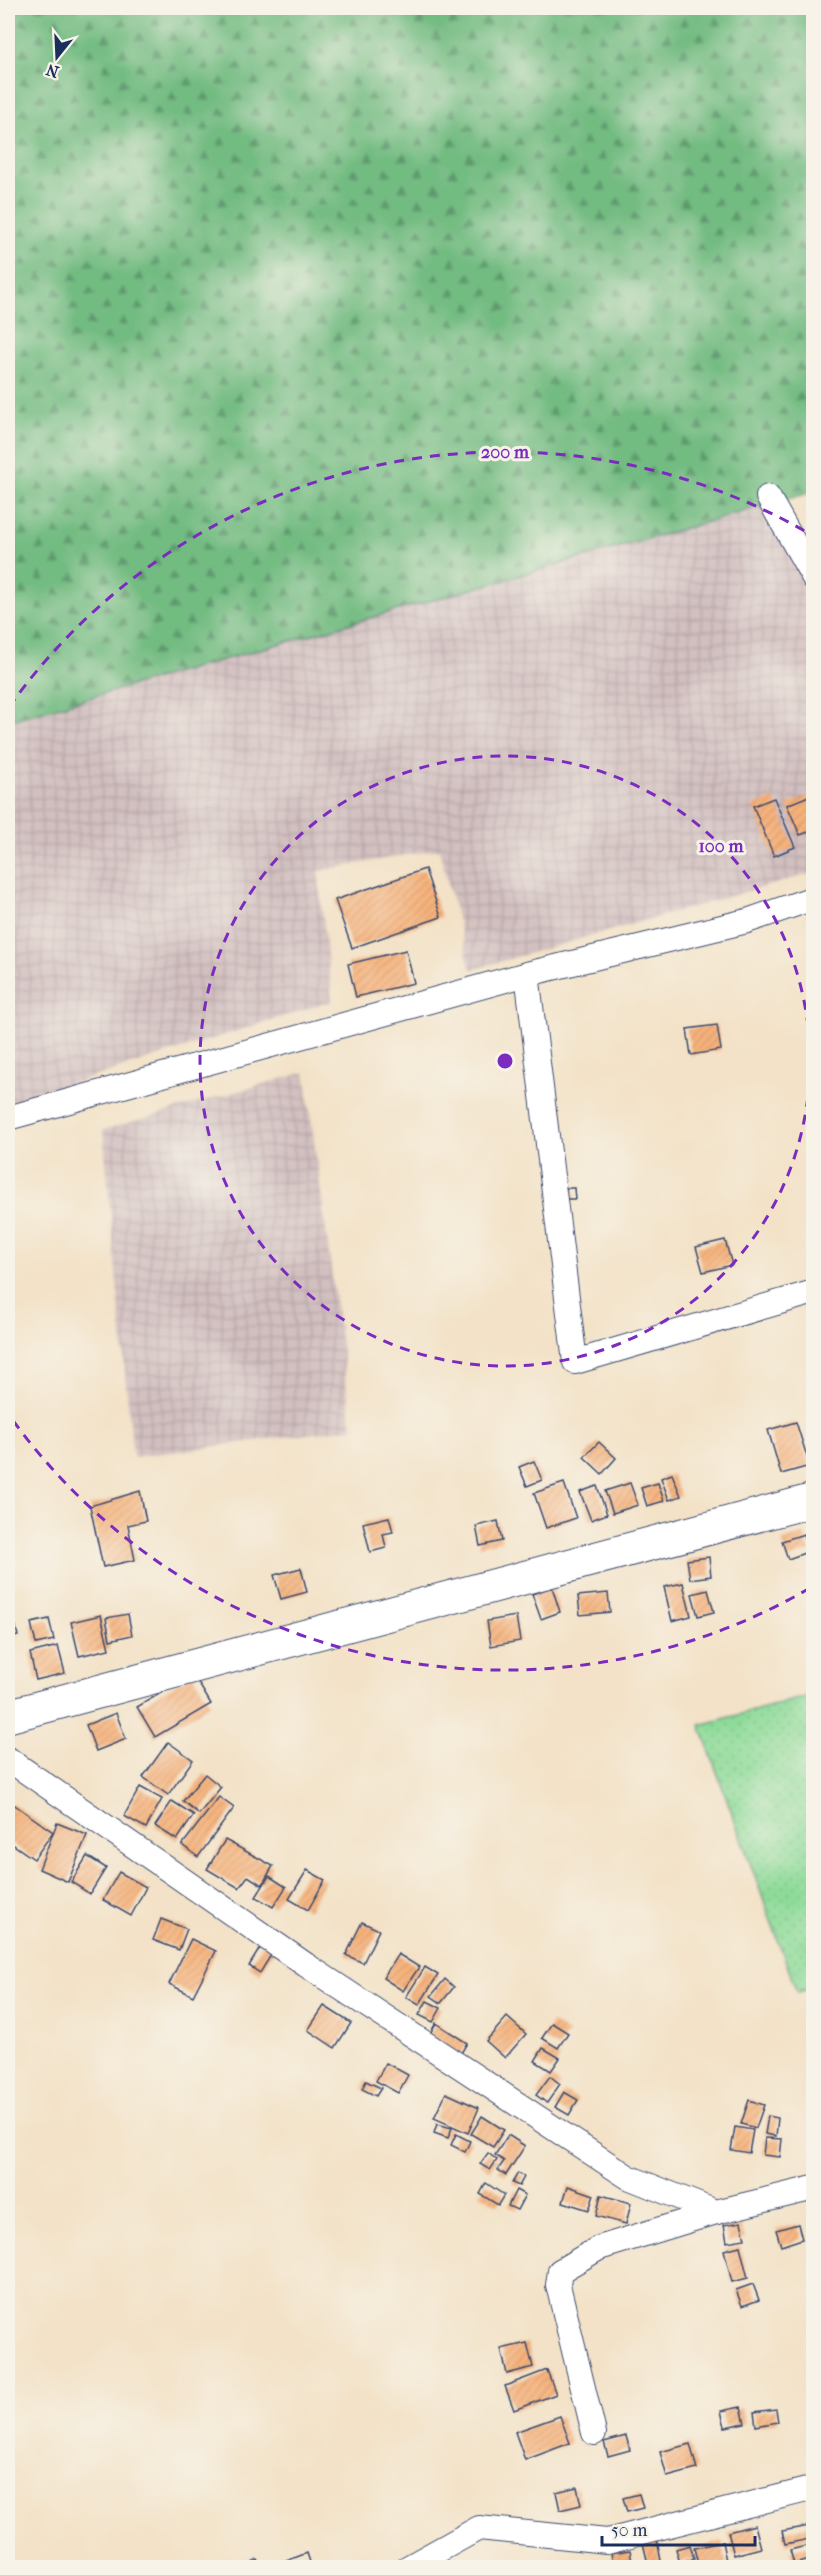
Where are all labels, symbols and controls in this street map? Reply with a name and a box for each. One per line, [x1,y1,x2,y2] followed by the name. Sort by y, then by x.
[27,27,87,87] north arrow
[43,60,61,82] text: N
[481,442,530,463] text: 200 m
[698,836,745,857] text: 100 m
[495,1051,515,1071] centre of rings
[602,2509,755,2547] scale bar
[611,2520,648,2541] text: 50 m

